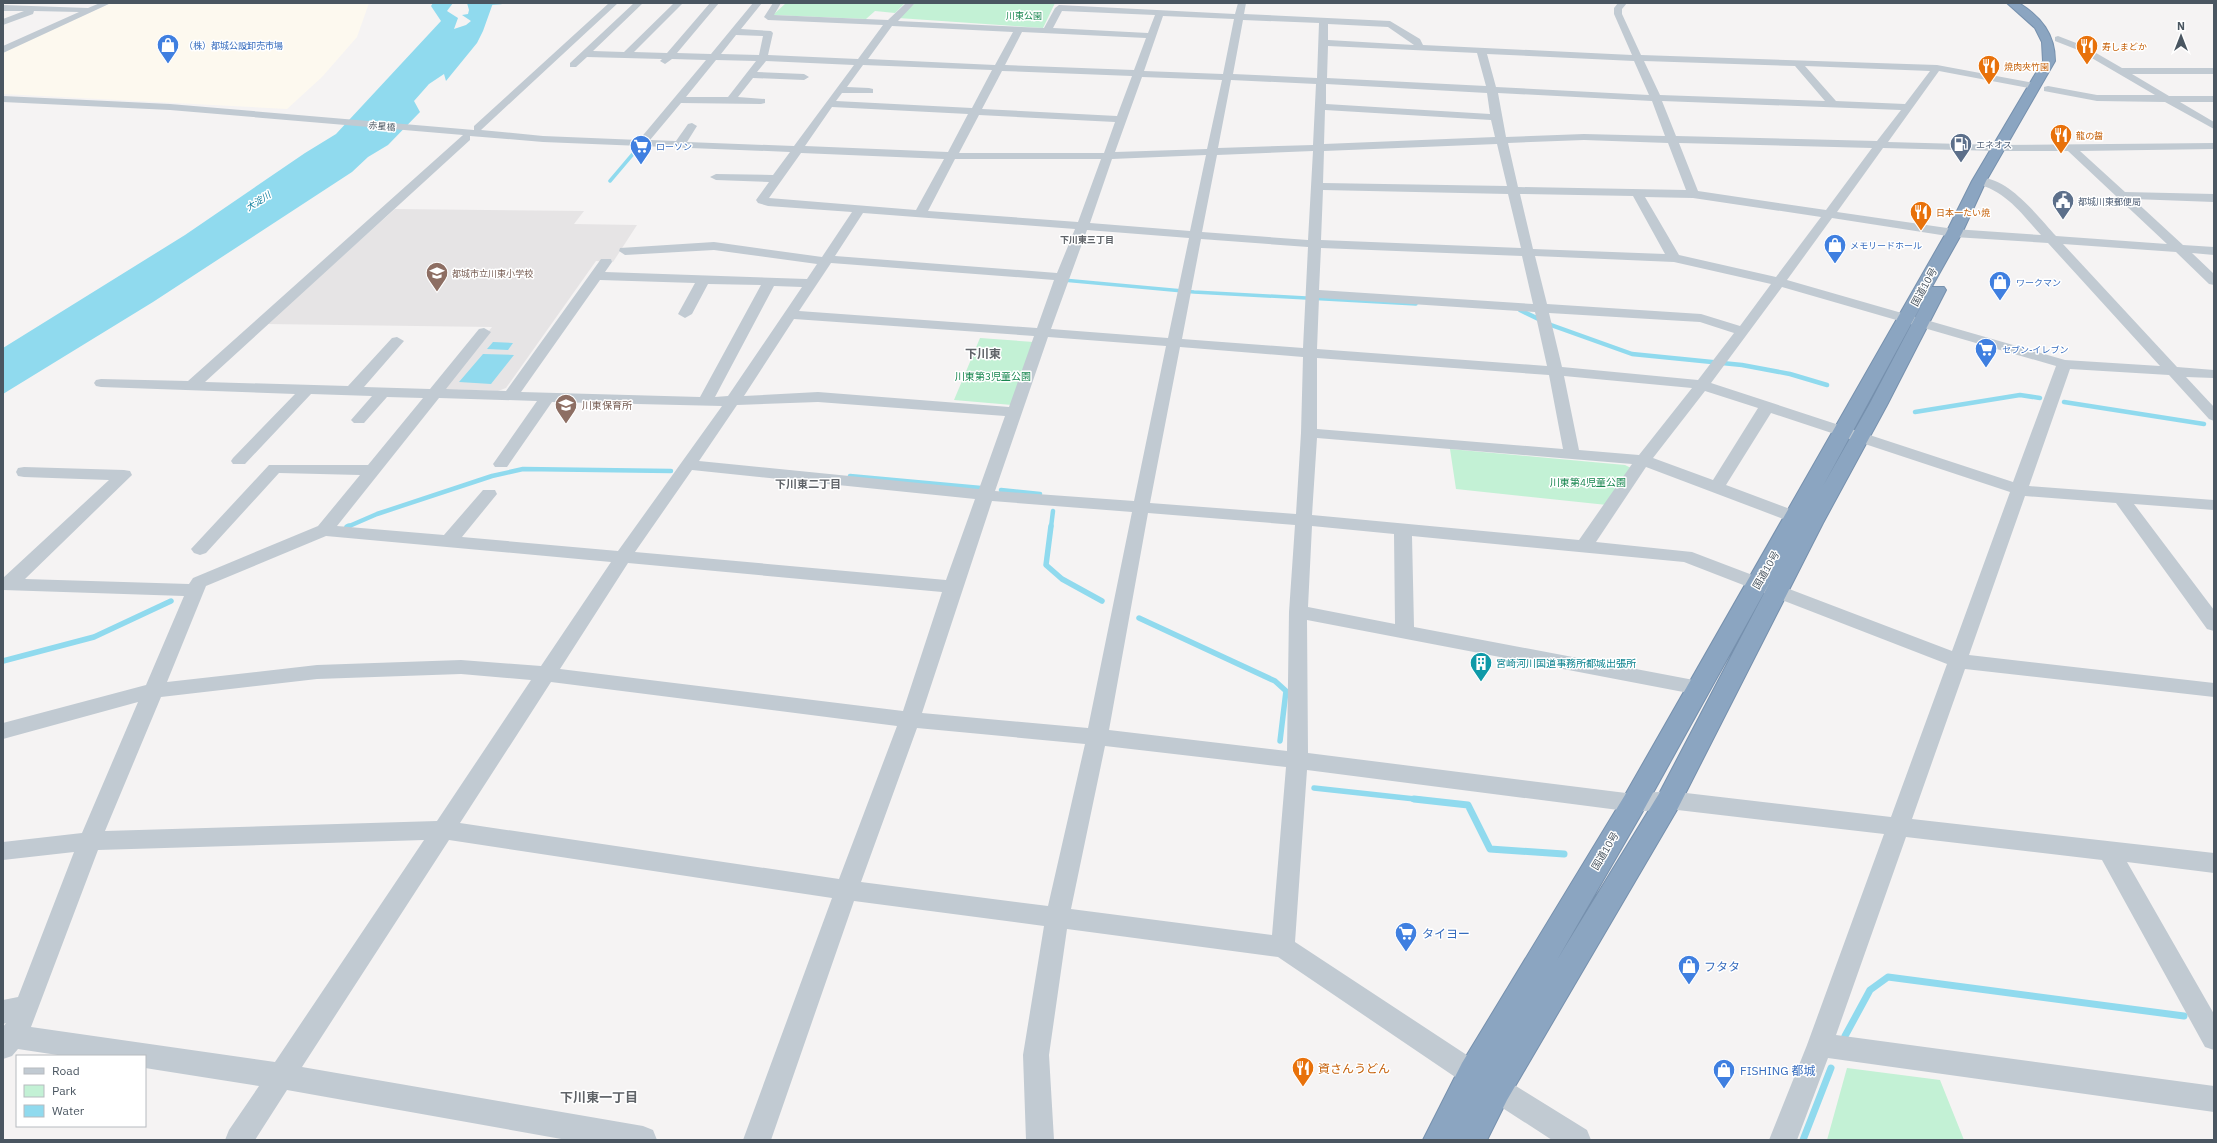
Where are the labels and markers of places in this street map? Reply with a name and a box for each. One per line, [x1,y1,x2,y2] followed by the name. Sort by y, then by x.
[155,32,181,65] shop icon: （株）都城公設卸売市場
[2074,33,2100,66] restaurant icon: 寿しまどか
[184,40,283,51] place label: （株）都城公設卸売市場
[2102,41,2147,52] place label: 寿しまどか
[1976,53,2002,86] restaurant icon: 焼肉夾竹園
[2004,61,2049,72] place label: 焼肉夾竹園
[2048,122,2074,155] restaurant icon: 龍の醤
[2076,130,2103,141] place label: 龍の醤
[1948,131,1974,164] fuel station icon: エネオス
[628,133,654,166] supermarket icon: ローソン
[1976,139,2012,150] place label: エネオス
[656,141,692,152] place label: ローソン
[2050,188,2076,221] public building icon: 都城川東郵便局
[2078,196,2141,207] place label: 都城川東郵便局
[1908,199,1934,232] restaurant icon: 日本一たい焼
[1936,207,1990,218] place label: 日本一たい焼
[1822,232,1848,265] shop icon: メモリードホール
[1850,240,1922,251] place label: メモリードホール
[424,260,450,293] school or university icon: 都城市立川東小学校
[452,268,533,279] place label: 都城市立川東小学校
[1987,269,2013,302] shop icon: ワークマン
[2016,277,2061,288] place label: ワークマン
[1973,336,1999,369] supermarket icon: セブン-イレブン
[2002,344,2069,355] place label: セブン-イレブン
[553,392,579,425] school or university icon: 川東保育所
[582,399,632,412] place label: 川東保育所
[1468,650,1494,683] building icon: 宮崎河川国道事務所都城出張所
[1496,657,1636,670] place label: 宮崎河川国道事務所都城出張所
[1393,920,1419,953] supermarket icon: タイヨー
[1422,926,1470,941] place label: タイヨー
[1676,953,1702,986] shop icon: フタタ
[1704,959,1740,974] place label: フタタ
[1290,1055,1316,1088] restaurant icon: 資さんうどん
[1711,1057,1737,1090] shop icon: FISHING 都城
[1318,1061,1390,1076] place label: 資さんうどん
[1740,1063,1815,1078] place label: FISHING 都城

